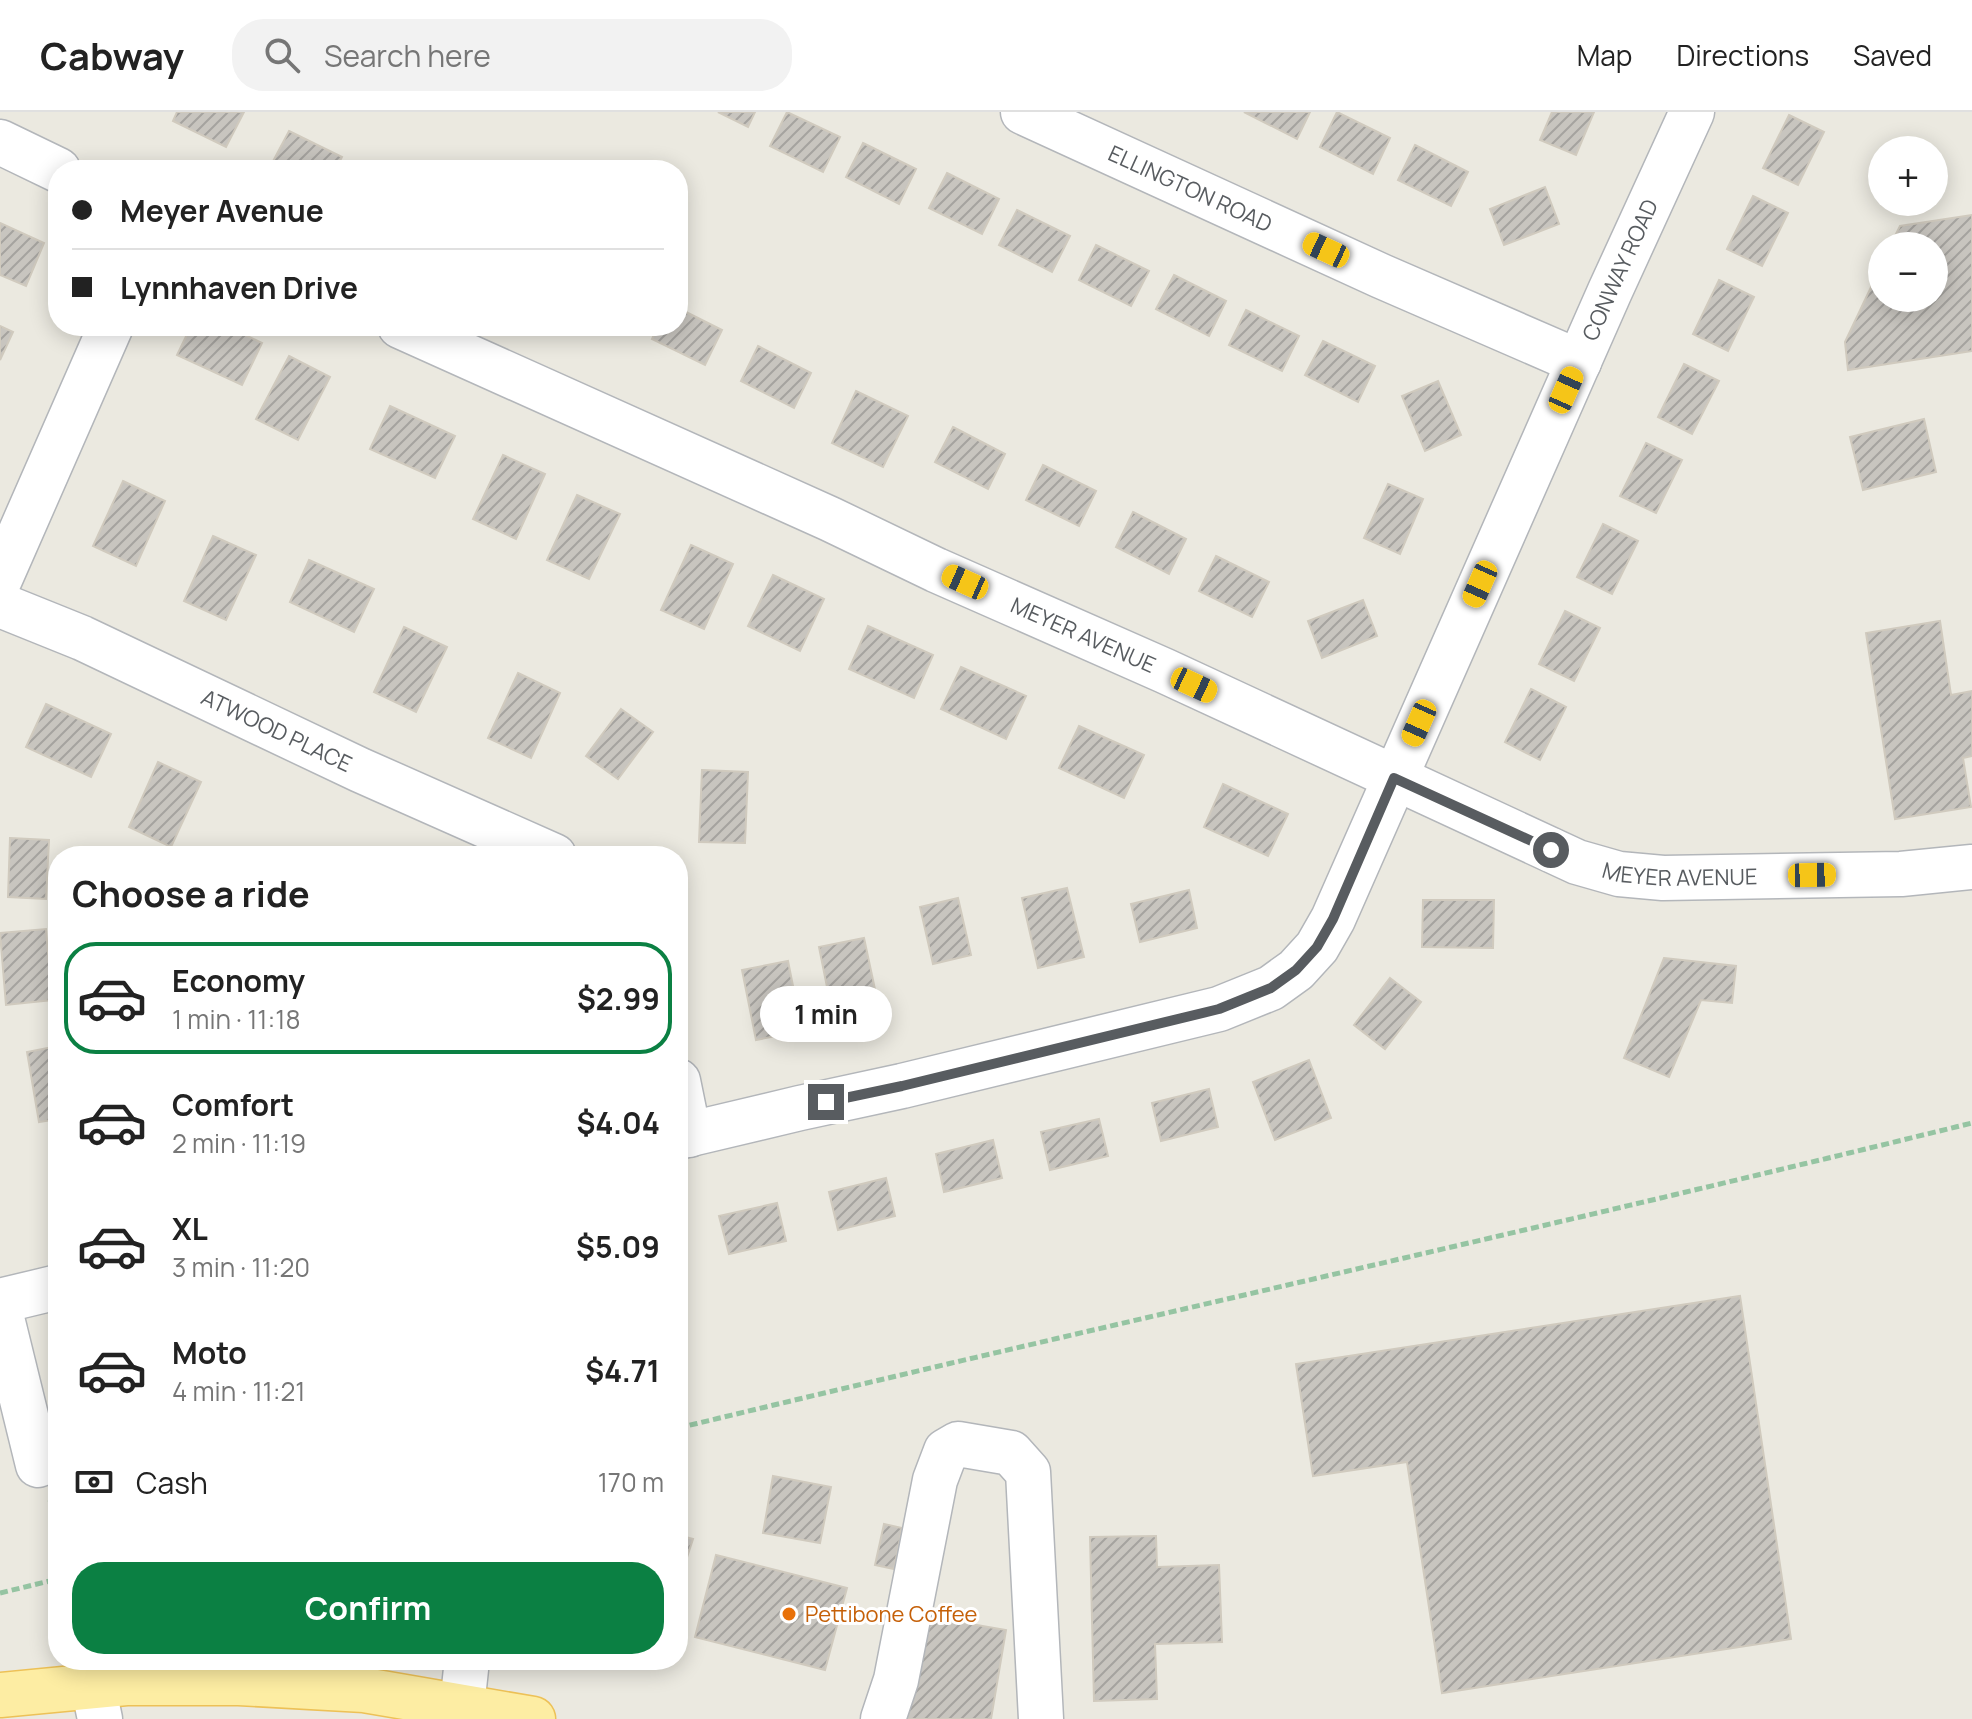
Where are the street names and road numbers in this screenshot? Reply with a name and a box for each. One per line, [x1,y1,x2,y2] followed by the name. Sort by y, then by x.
[1104,138,1277,239] street label: ELLINGTON ROAD
[1575,194,1665,345] street label: CONWAY ROAD
[1006,590,1160,680] street label: MEYER AVENUE
[197,682,357,779] street label: ATWOOD PLACE
[1599,855,1758,893] street label: MEYER AVENUE

